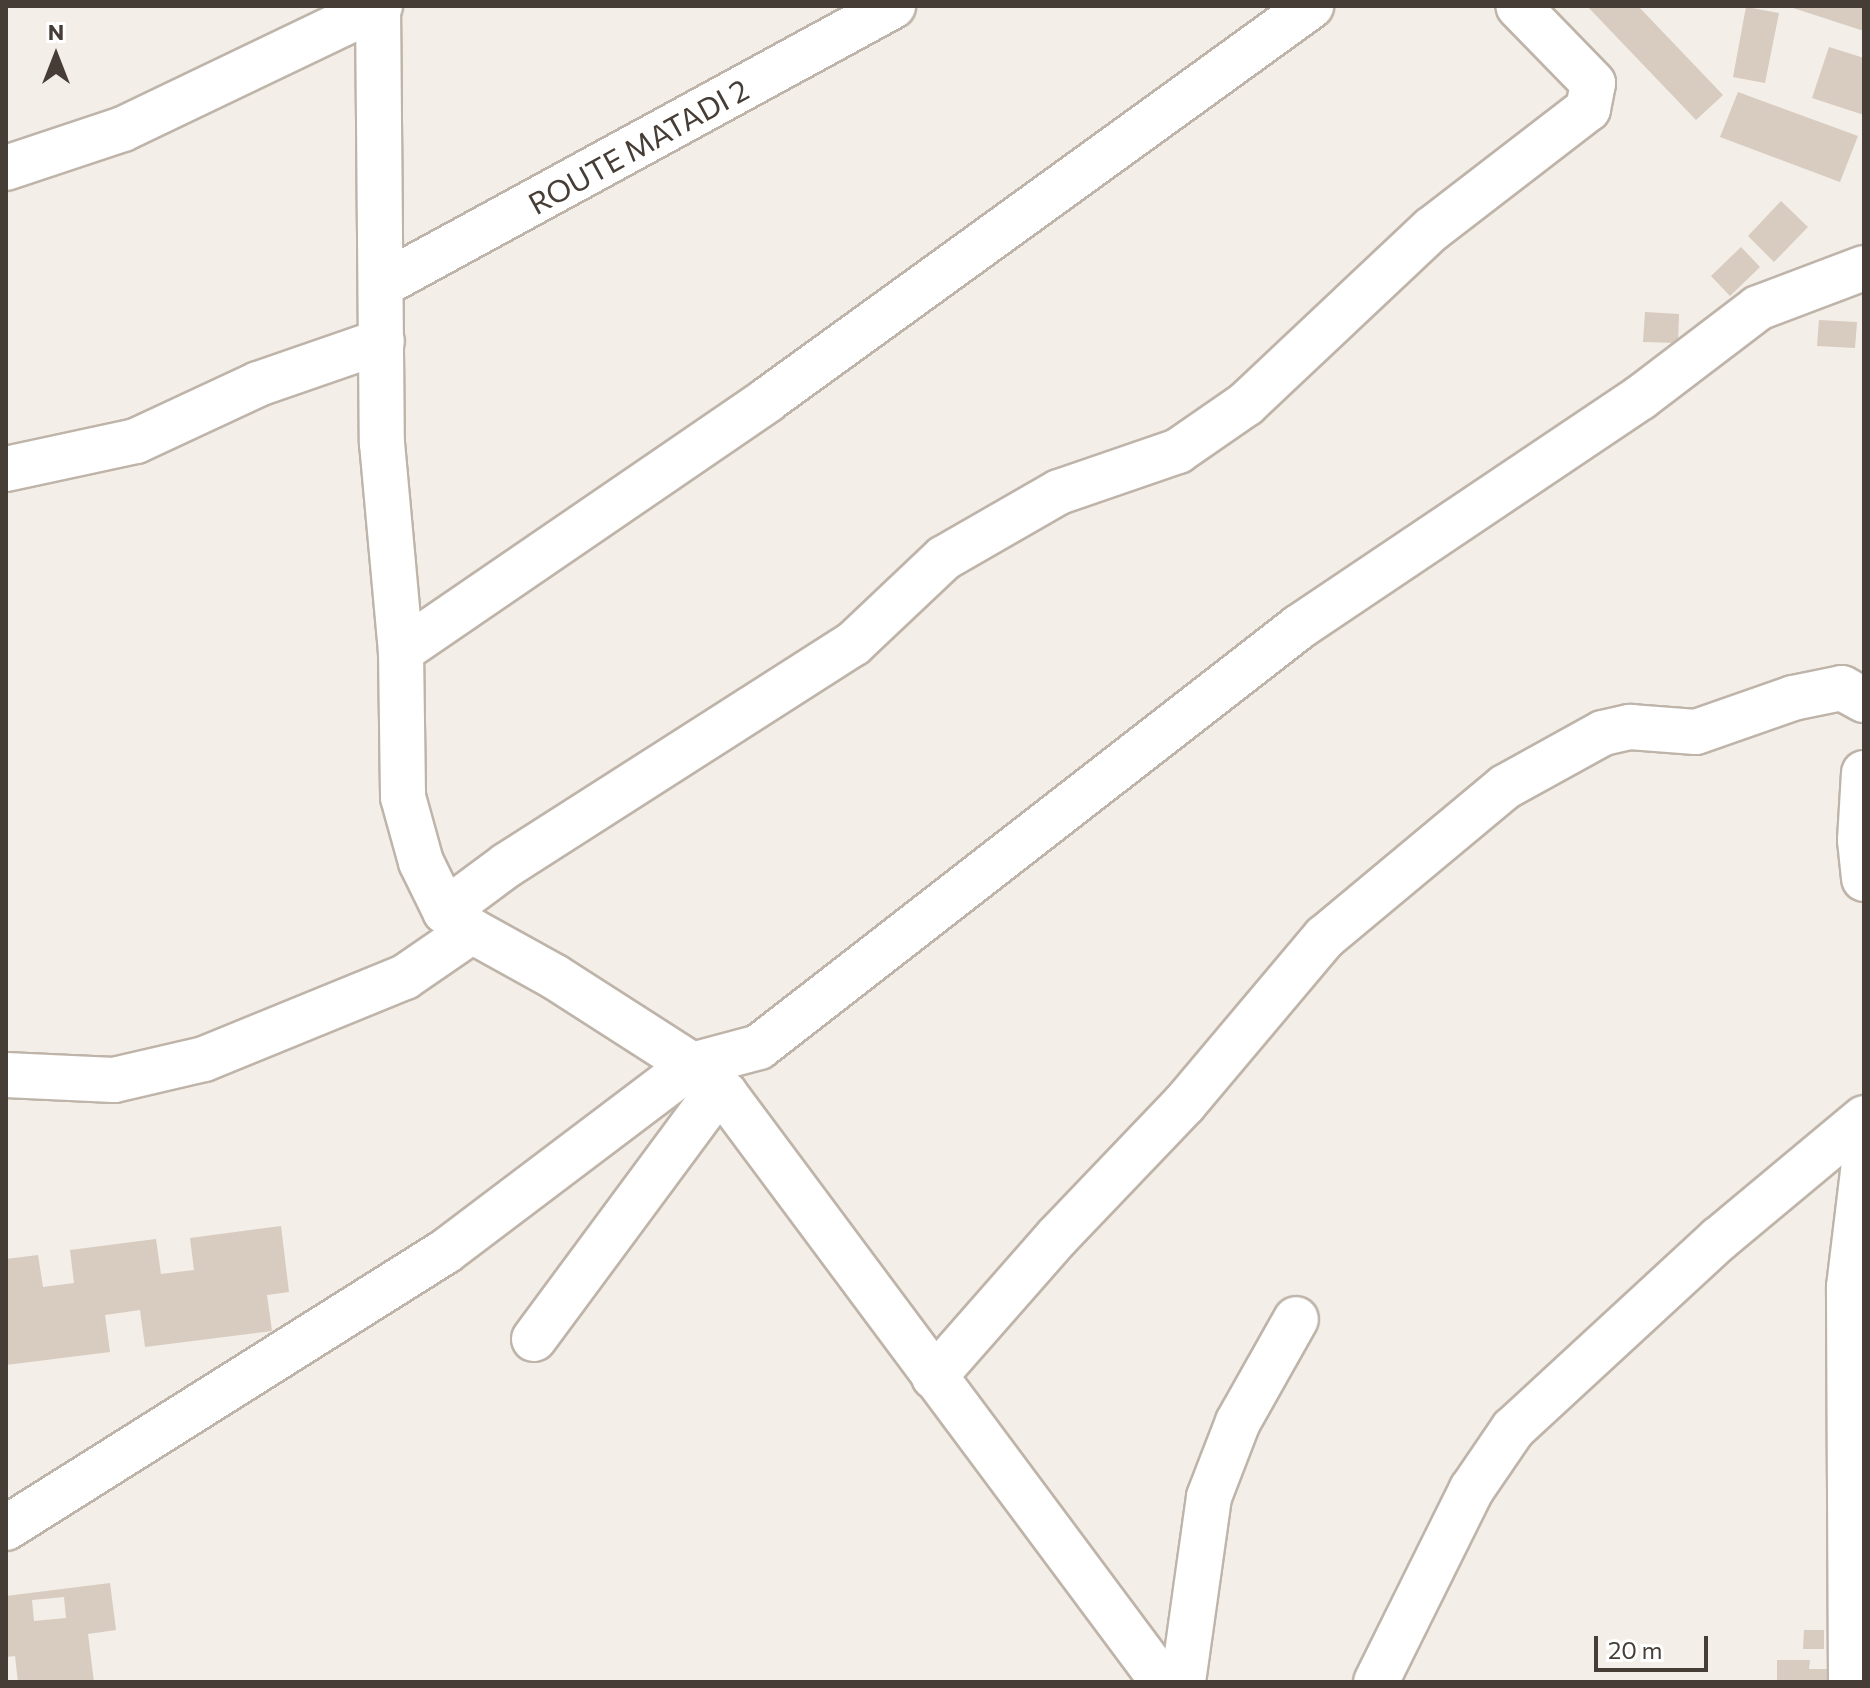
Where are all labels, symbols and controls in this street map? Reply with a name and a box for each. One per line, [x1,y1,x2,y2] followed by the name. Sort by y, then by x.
[16,16,96,96] north arrow
[48,18,64,45] text: N
[522,71,754,221] street label: ROUTE MATADI 2
[1598,1620,1712,1670] scale bar
[1608,1635,1662,1664] text: 20 m

